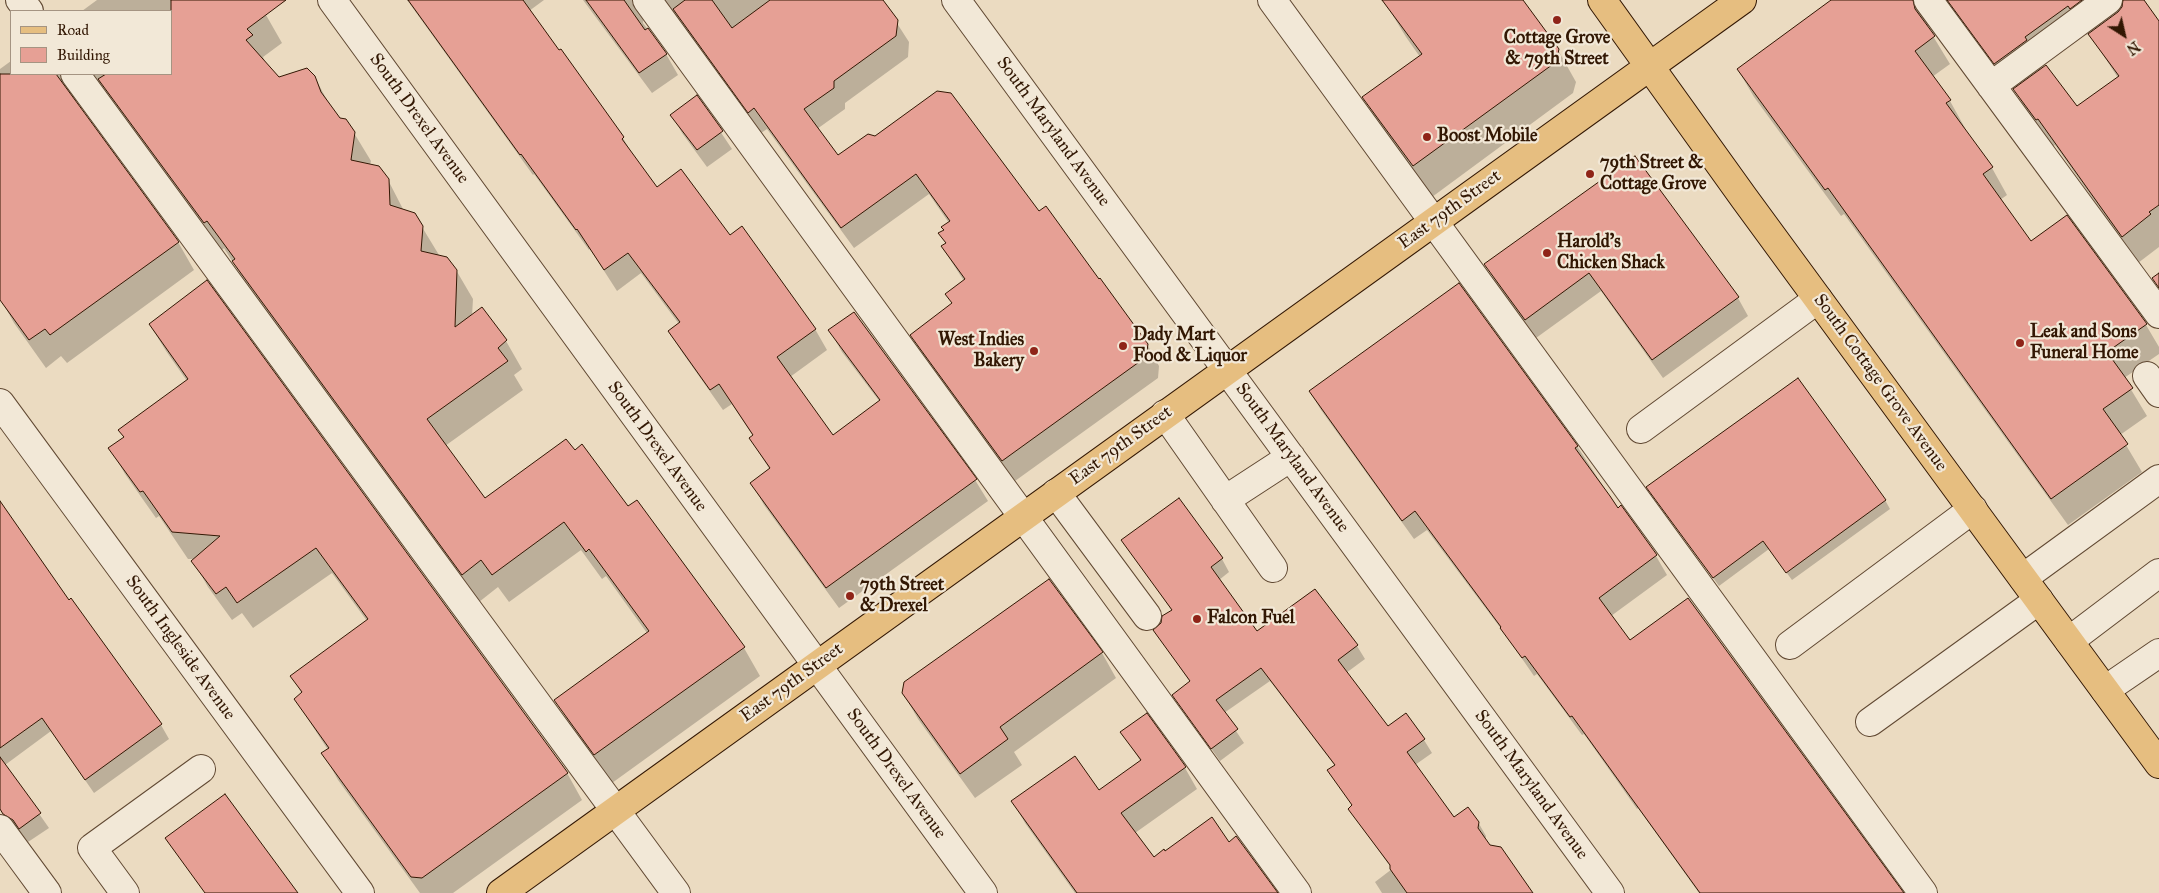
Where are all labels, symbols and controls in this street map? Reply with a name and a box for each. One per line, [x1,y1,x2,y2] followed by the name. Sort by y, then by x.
[10,10,172,75] legend
[2099,10,2149,60] north arrow
[1551,14,1563,26] marker: Cottage Grove & 79th Street
[57,21,89,39] text: Road
[1504,28,1610,70] place label: Cottage Grove & 79th Street
[2123,37,2143,58] text: N
[57,46,110,64] text: Building
[364,50,474,188] street label: South Drexel Avenue
[991,53,1115,211] street label: South Maryland Avenue
[1437,126,1538,148] place label: Boost Mobile
[1421,131,1433,143] marker: Boost Mobile
[1600,153,1706,195] place label: 79th Street & Cottage Grove
[1394,166,1506,254] street label: East 79th Street
[1584,168,1596,180] marker: 79th Street & Cottage Grove
[1557,232,1665,274] place label: Harold's Chicken Shack
[1541,247,1553,259] marker: Harold's Chicken Shack
[1808,290,1952,476] street label: South Cottage Grove Avenue
[2030,322,2139,364] place label: Leak and Sons Funeral Home
[1133,325,1247,368] place label: Dady Mart Food & Liquor
[938,330,1024,372] place label: West Indies Bakery
[2014,337,2026,349] marker: Leak and Sons Funeral Home
[1117,340,1129,352] marker: Dady Mart Food & Liquor
[1028,345,1040,357] marker: West Indies Bakery
[602,378,712,516] street label: South Drexel Avenue
[1230,379,1354,537] street label: South Maryland Avenue
[1065,402,1177,490] street label: East 79th Street
[120,571,240,725] street label: South Ingleside Avenue
[860,575,944,618] place label: 79th Street & Drexel
[844,590,856,602] marker: 79th Street & Drexel
[1207,608,1295,630] place label: Falcon Fuel
[1191,613,1203,625] marker: Falcon Fuel
[736,639,848,727] street label: East 79th Street
[841,705,951,843] street label: South Drexel Avenue
[1469,706,1593,864] street label: South Maryland Avenue

